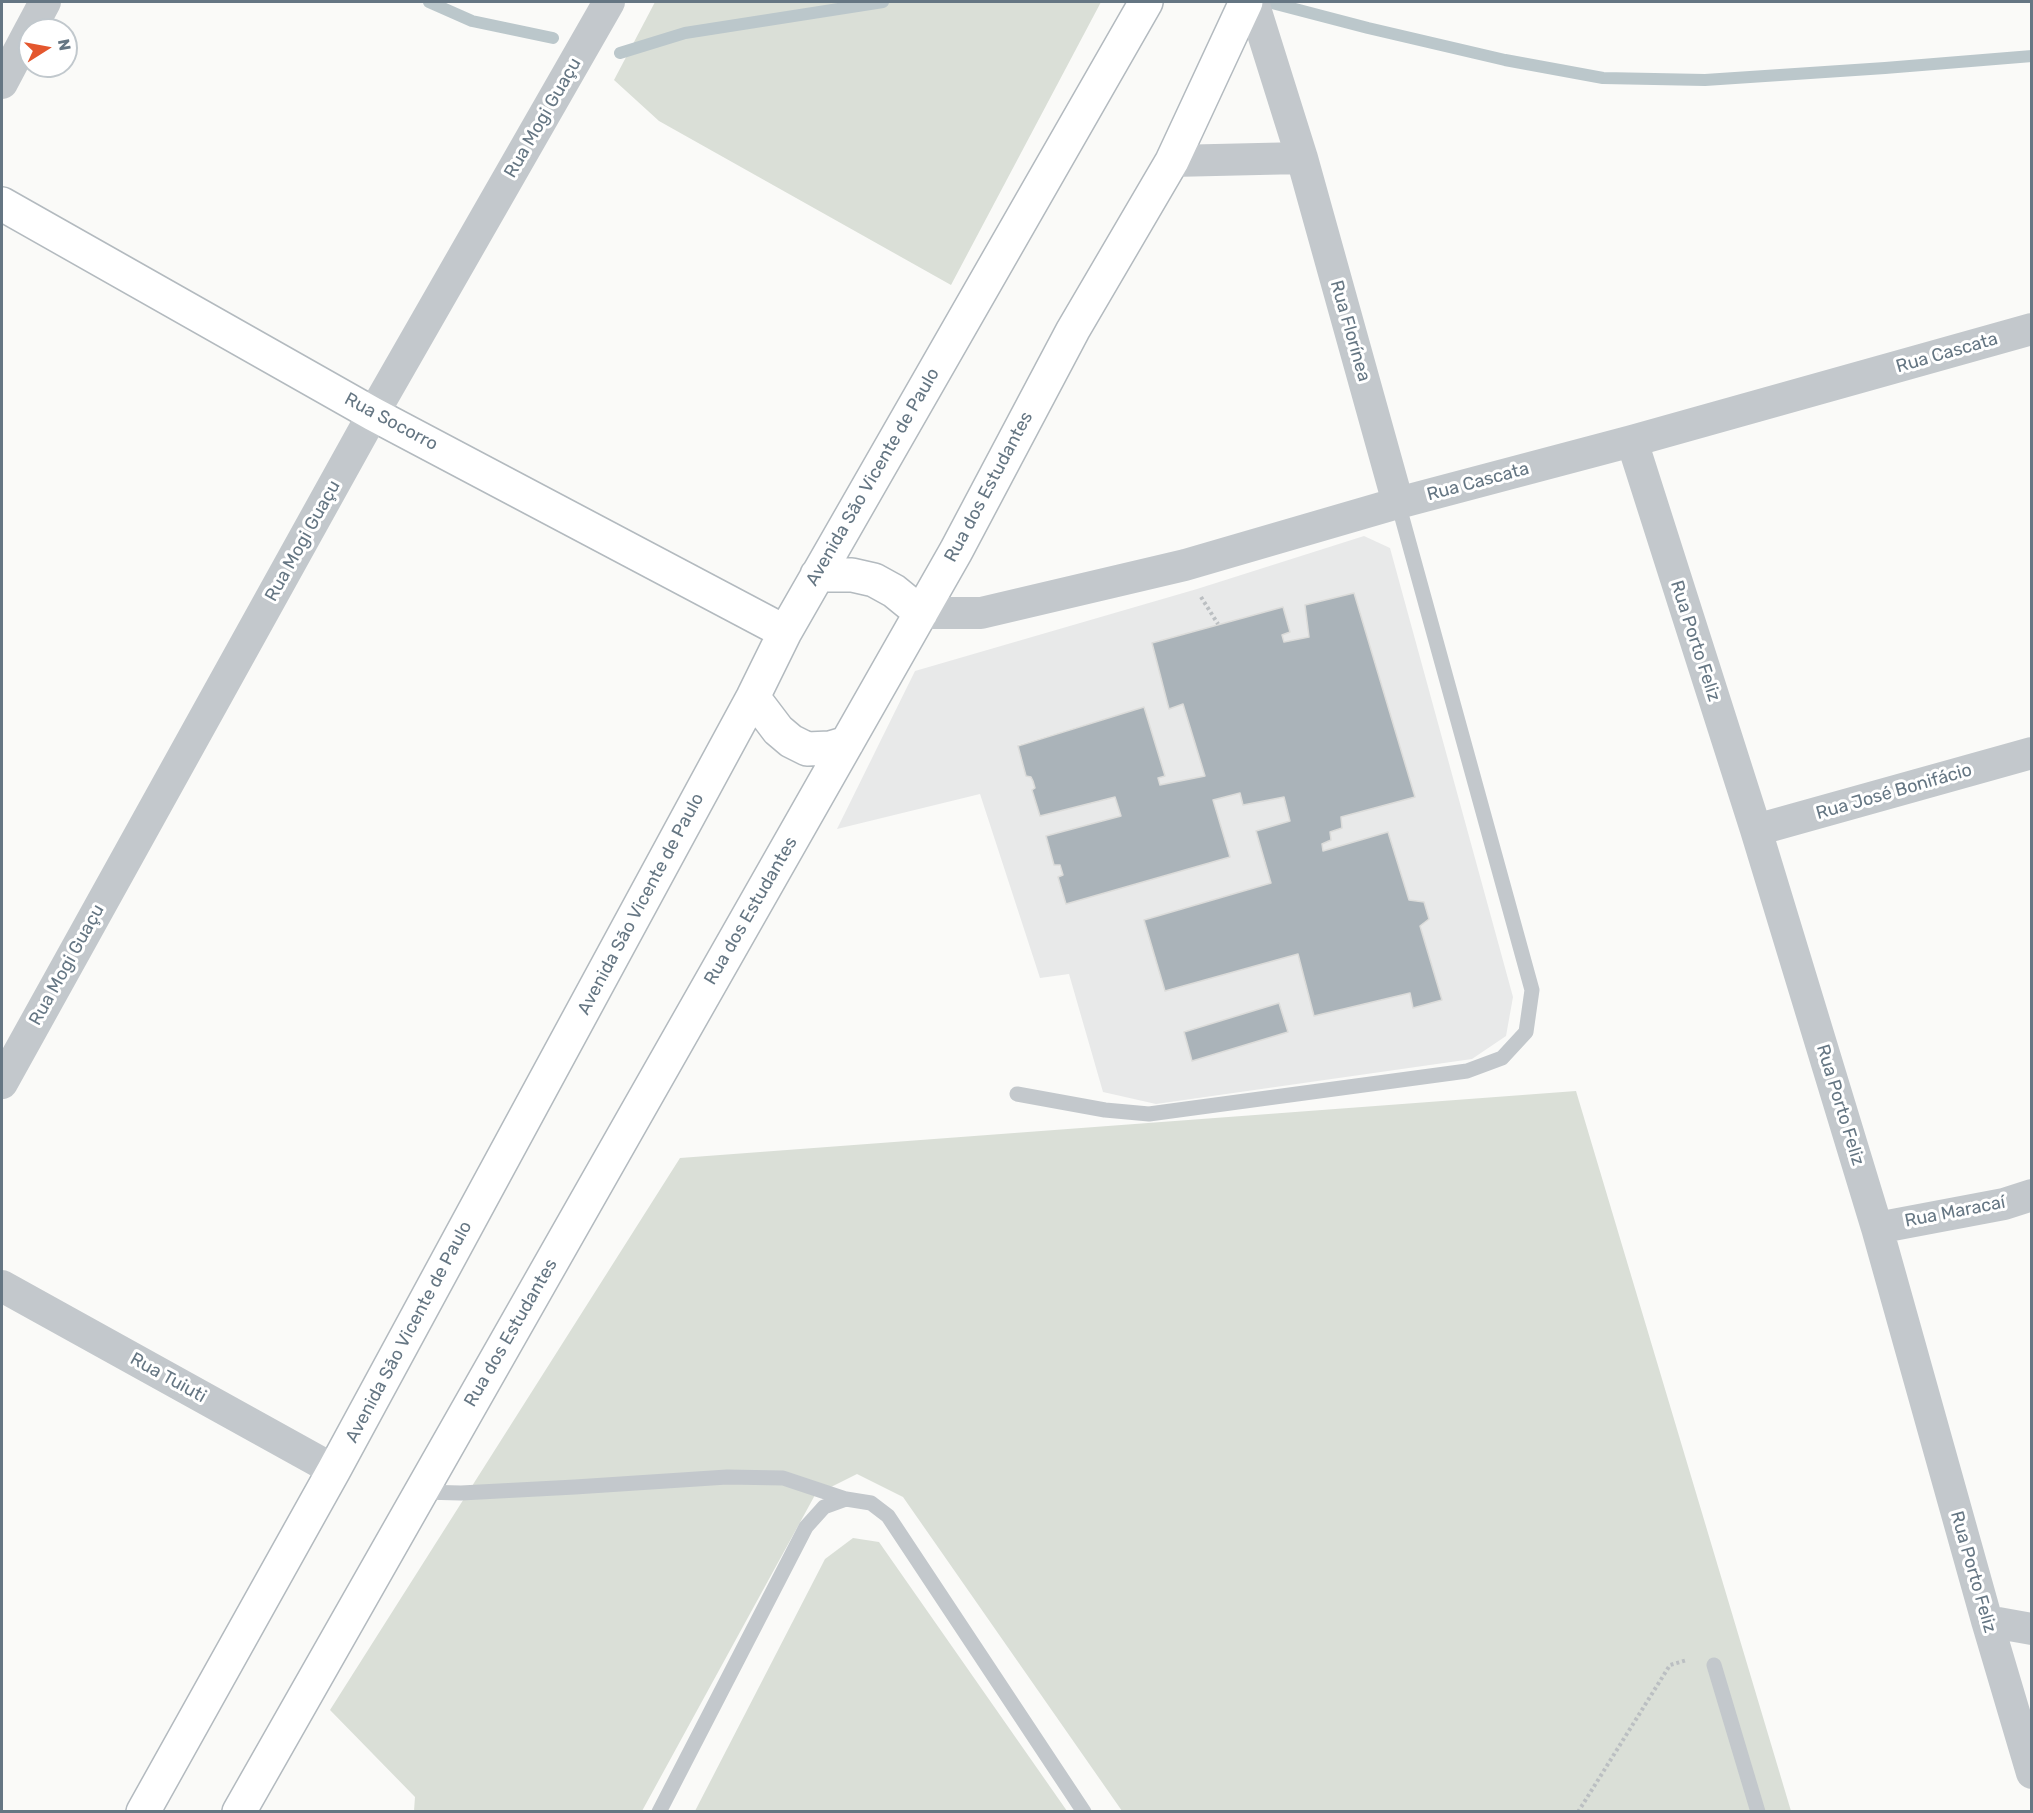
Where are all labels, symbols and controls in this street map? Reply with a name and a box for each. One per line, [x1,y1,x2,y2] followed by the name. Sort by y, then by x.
[18,18,78,78] north arrow
[54,37,75,52] text: N
[500,54,586,182] street label: Rua Mogi Guaçu
[1325,278,1375,384] street label: Rua Florínea
[1894,328,2000,378] street label: Rua Cascata
[802,364,944,590] street label: Avenida São Vicente de Paulo
[341,388,441,456] street label: Rua Socorro
[940,408,1038,566] street label: Rua dos Estudantes
[1425,458,1531,506] street label: Rua Cascata
[261,477,345,605] street label: Rua Mogi Guaçu
[1665,578,1725,704] street label: Rua Porto Feliz
[1813,759,1975,825] street label: Rua José Bonifácio
[573,789,709,1019] street label: Avenida São Vicente de Paulo
[700,833,802,989] street label: Rua dos Estudantes
[25,901,109,1029] street label: Rua Mogi Guaçu
[1811,1042,1869,1168] street label: Rua Porto Feliz
[1903,1192,2007,1232] street label: Rua Maracaí
[341,1217,477,1447] street label: Avenida São Vicente de Paulo
[460,1255,562,1411] street label: Rua dos Estudantes
[126,1348,210,1408] street label: Rua Tuiuti
[1945,1509,2001,1635] street label: Rua Porto Feliz

